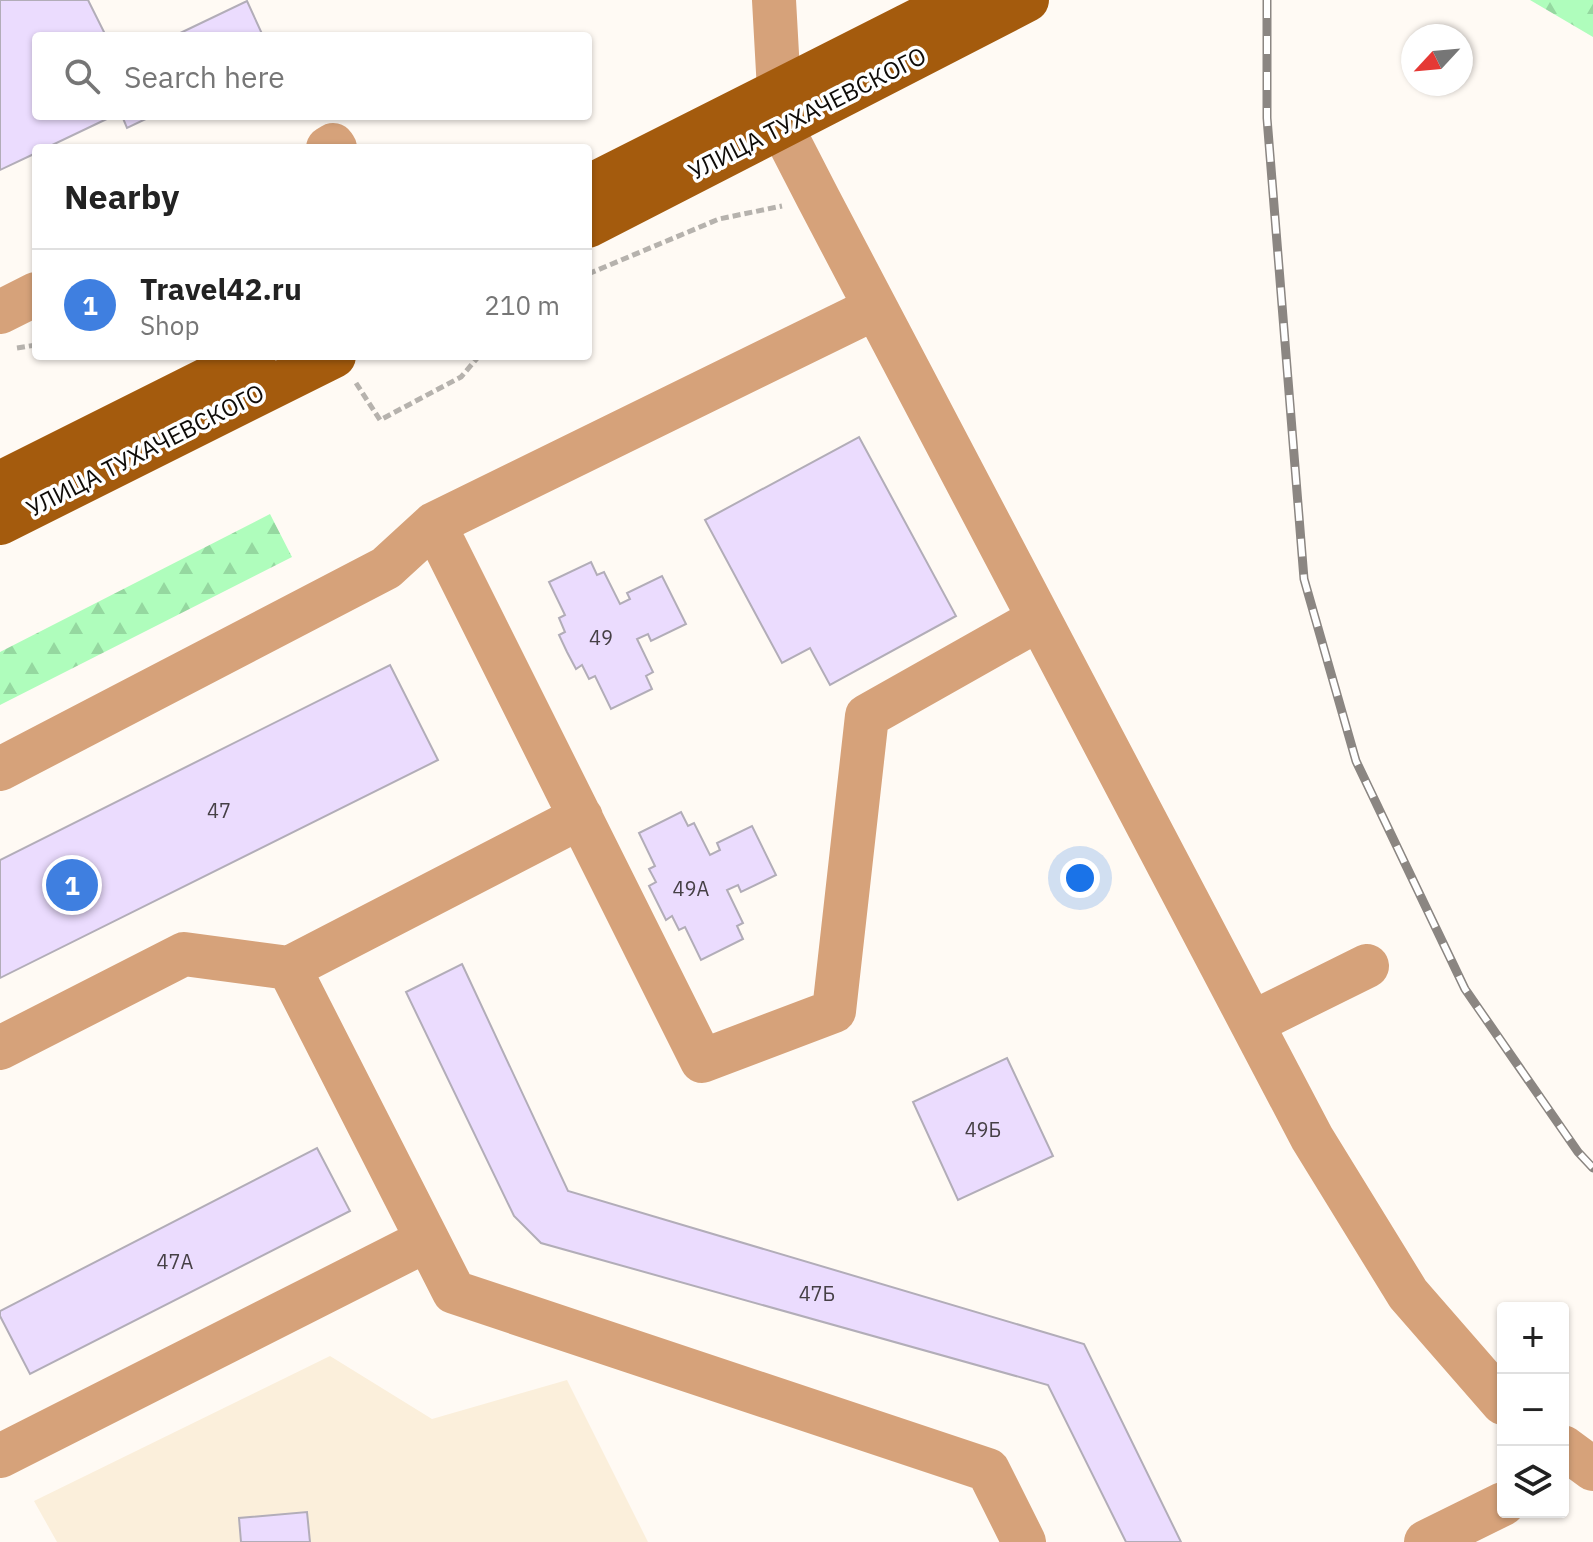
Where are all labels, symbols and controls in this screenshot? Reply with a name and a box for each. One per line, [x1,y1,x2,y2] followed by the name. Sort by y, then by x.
[1401,24,1473,96] north arrow
[32,32,592,120] search box
[683,39,931,187] street label: УЛИЦА ТУХАЧЕВСКОГО
[60,54,104,98] icon: search
[124,57,285,96] text: Search here
[64,174,179,218] text: Nearby
[140,269,302,308] text: Travel42.ru
[82,288,98,322] text: 1
[484,288,560,322] text: 210 m
[140,308,200,342] text: Shop
[21,376,269,524] street label: УЛИЦА ТУХАЧЕВСКОГО
[589,624,613,651] house number: 49
[207,797,231,824] house number: 47
[46,855,98,915] pin: 1
[1060,858,1100,898] your location
[673,875,710,902] house number: 49А
[965,1116,1001,1143] house number: 49Б
[157,1248,194,1275] house number: 47А
[799,1280,835,1307] house number: 47Б
[1497,1302,1569,1518] map controls
[1497,1302,1569,1374] button: +
[1497,1374,1569,1446] button: −
[1497,1446,1569,1518] button: layers

